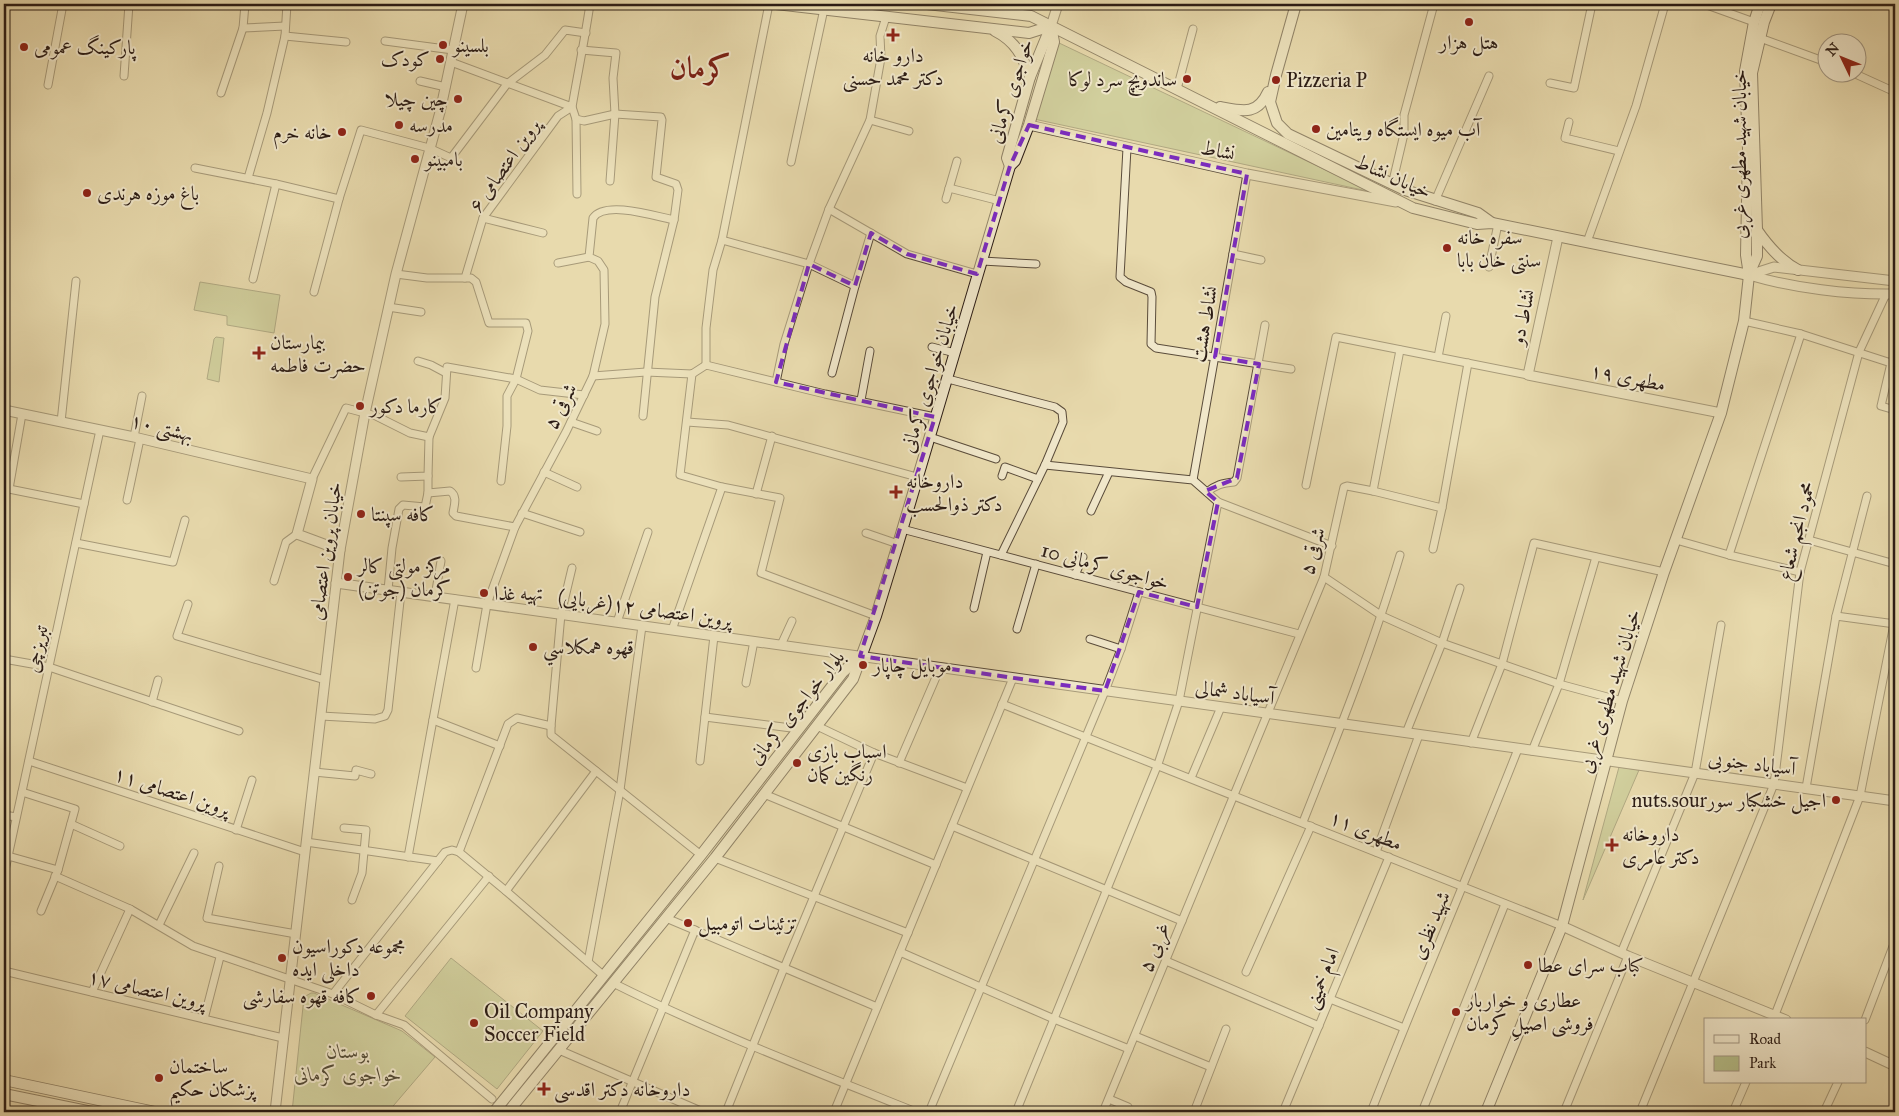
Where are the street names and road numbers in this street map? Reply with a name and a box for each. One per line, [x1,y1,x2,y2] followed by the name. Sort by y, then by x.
[982,36,1039,146] street label: خواجوی کرمانی
[1727,69,1754,239] street label: خیابان شهید مطهری غربی
[463,112,548,218] street label: پروین اعتصامی ۶
[1198,134,1238,166] street label: نشاط
[1351,148,1435,204] street label: خیابان نشاط
[1185,284,1223,364] street label: نشاط هشت
[1504,287,1540,349] street label: نشاط دو
[895,301,964,456] street label: خیابان خواجوی کرمانی
[1588,358,1668,397] street label: مطهری ۱۹
[538,379,583,434] street label: شرقی ۵
[127,408,196,449] street label: بهشتی ۱۰
[1772,479,1827,584] street label: محمود انجم شعاع
[303,480,349,622] street label: خیابان پروین اعتصامی
[1294,525,1332,578] street label: شرقی ۵
[1038,537,1172,596] street label: خواجوی کرمانی 10
[556,584,736,634] street label: پروین اعتصامی ۱۲(غربایی)
[1573,606,1648,777] street label: خیابان شهید مطهری غربی
[19,623,54,675] street label: تبریزچی
[743,645,850,769] street label: بلوار خواجوی کرمانی
[1194,675,1279,710] street label: آسیاباد شمالی
[1706,746,1800,784] street label: آسیاباد جنوبی
[110,761,235,824] street label: پروین اعتصامی ۱۱
[1326,805,1406,856] street label: مطهری ۱۱
[1405,887,1456,963] street label: شهید نظری
[1133,919,1178,976] street label: ۵ غربی
[1298,944,1350,1014] street label: امام خمینی
[85,964,211,1017] street label: پروین اعتصامی ۱۷

